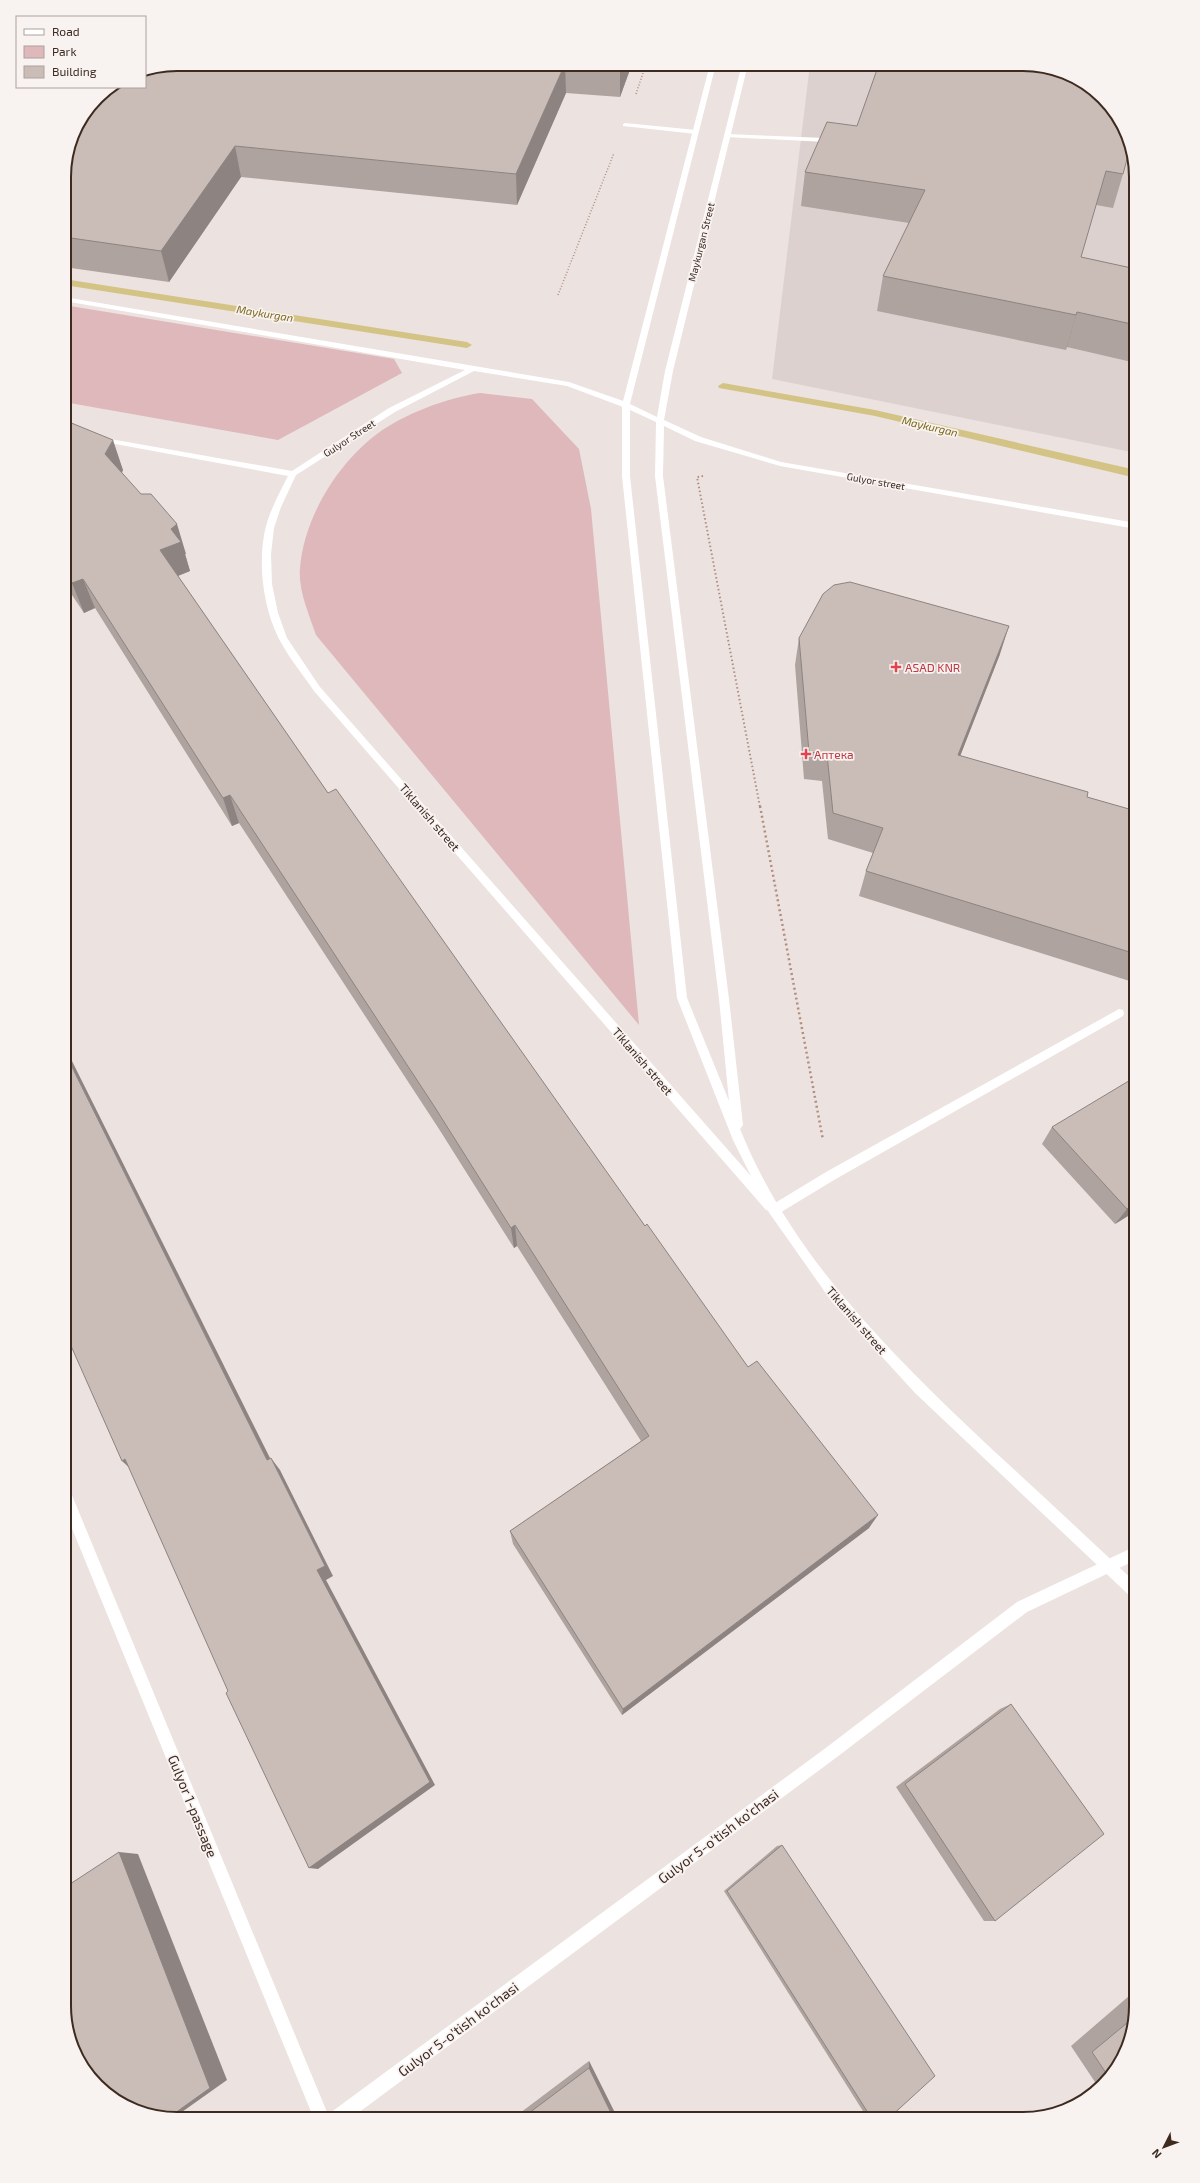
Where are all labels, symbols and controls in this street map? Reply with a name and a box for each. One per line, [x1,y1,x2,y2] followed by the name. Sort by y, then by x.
[16,16,146,88] legend
[52,24,80,38] text: Road
[52,44,77,58] text: Park
[52,64,97,78] text: Building
[685,201,717,283] street label: Maykurgan Street
[236,302,294,325] water label: Maykurgan
[900,413,959,440] water label: Maykurgan
[321,417,377,459] street label: Gulyor Street
[846,470,906,492] street label: Gulyor street
[905,660,960,674] place label: ASAD KNR
[890,661,902,673] marker: ASAD KNR
[814,747,854,761] place label: Аптека
[801,749,811,759] marker: Аптека
[397,780,463,854] street label: Tiklanish street
[610,1024,676,1098] street label: Tiklanish street
[824,1283,890,1357] street label: Tiklanish street
[165,1752,221,1860] street label: Gulyor 1-passage
[654,1785,782,1887] street label: Gulyor 5-o'tish ko'chasi
[394,1978,522,2080] street label: Gulyor 5-o'tish ko'chasi
[1144,2127,1184,2167] north arrow
[1149,2147,1164,2161] text: N

